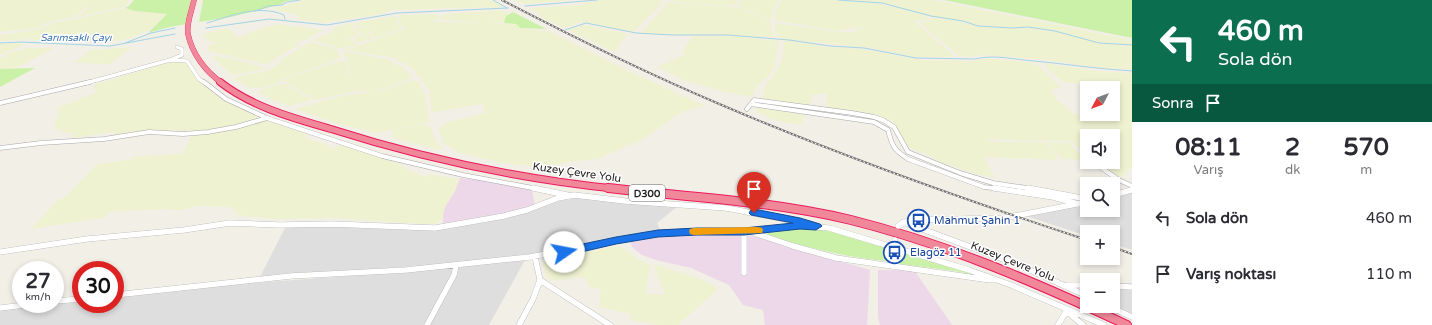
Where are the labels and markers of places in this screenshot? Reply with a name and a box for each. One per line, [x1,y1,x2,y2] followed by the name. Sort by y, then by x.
[737,172,771,213] pin
[905,207,931,233] bus stop icon: Mahmut Şahin 1
[934,214,1020,227] place label: Mahmut Şahin 1
[881,239,907,265] bus stop icon: Elagöz 11
[910,246,962,259] place label: Elagöz 11

